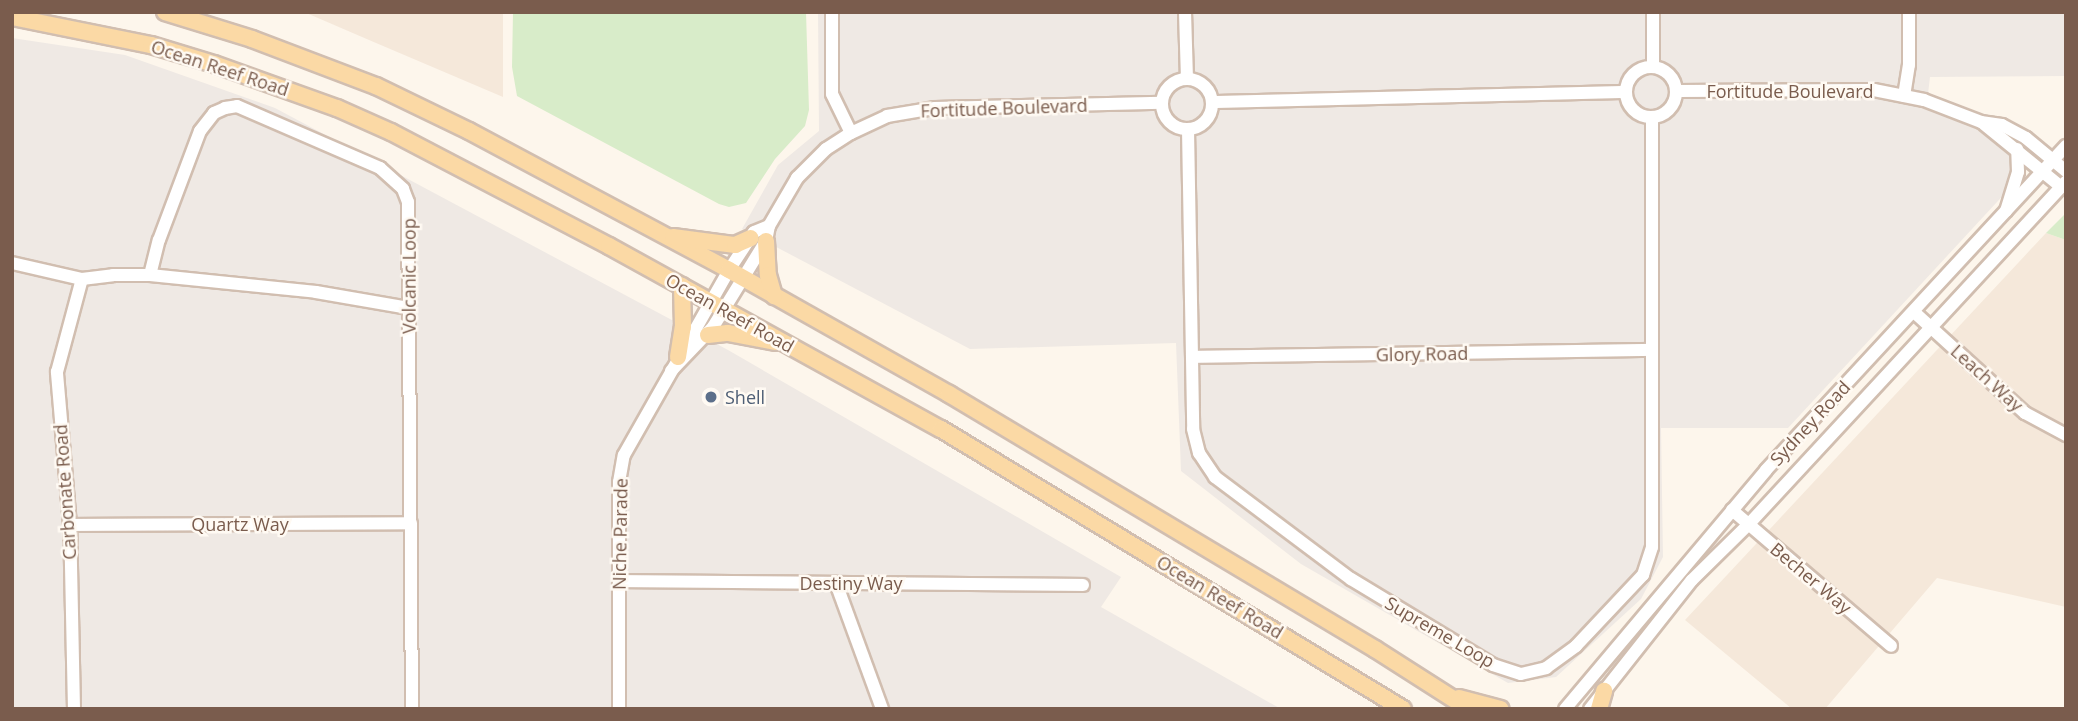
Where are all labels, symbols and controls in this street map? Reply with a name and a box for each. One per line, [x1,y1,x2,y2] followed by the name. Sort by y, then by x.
[148,36,292,100] street label: Ocean Reef Road
[1706,80,1874,102] street label: Fortitude Boulevard
[920,94,1088,122] street label: Fortitude Boulevard
[398,218,420,334] street label: Volcanic Loop
[662,269,798,357] street label: Ocean Reef Road
[1947,340,2027,416] street label: Leach Way
[1376,342,1468,366] street label: Glory Road
[1765,376,1855,470] street label: Sydney Road
[725,386,765,408] place label: Shell
[703,389,719,405] marker: Shell
[49,424,81,560] street label: Carbonate Road
[608,478,632,590] street label: Niche Parade
[191,513,289,535] street label: Quartz Way
[1766,538,1856,618] street label: Becher Way
[1153,551,1287,643] street label: Ocean Reef Road
[799,572,903,594] street label: Destiny Way
[1381,592,1499,672] street label: Supreme Loop

